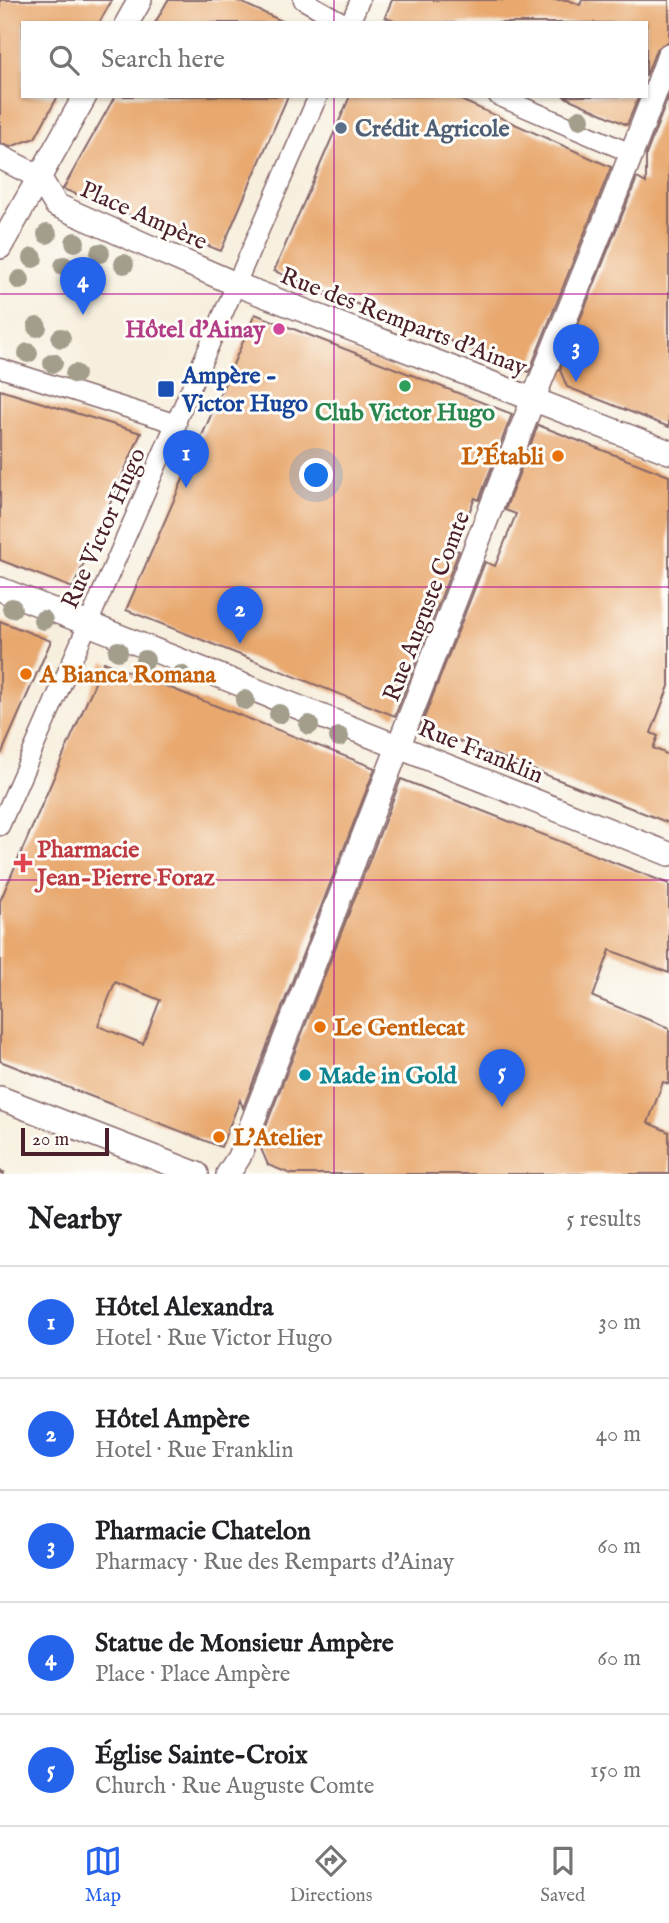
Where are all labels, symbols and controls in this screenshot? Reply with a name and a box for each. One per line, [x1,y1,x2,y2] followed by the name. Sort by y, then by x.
[21,21,648,98] search box
[45,41,83,79] icon: search
[101,43,225,76] text: Search here
[355,114,510,145] place label: Crédit Agricole
[333,120,349,136] marker: Crédit Agricole
[75,175,212,258] street label: Place Ampère
[60,257,106,315] pin: 4
[276,261,531,384] street label: Rue des Remparts d'Ainay
[125,315,266,346] place label: Hôtel d'Ainay
[271,321,287,337] marker: Hôtel d'Ainay
[553,324,599,382] pin: 3
[181,361,308,420] place label: Ampère - Victor Hugo
[397,378,413,394] marker: Club Victor Hugo
[156,379,176,399] marker: Ampère - Victor Hugo
[315,398,495,429] place label: Club Victor Hugo
[163,430,209,488] pin: 1
[461,442,545,473] place label: L'Établi
[55,443,154,614] street label: Rue Victor Hugo
[550,448,566,464] marker: L'Établi
[299,458,333,492] your location
[377,507,478,706] street label: Rue Auguste Comte
[217,586,263,644] pin: 2
[39,660,217,691] place label: A Bianca Romana
[18,666,34,682] marker: A Bianca Romana
[413,713,548,792] street label: Rue Franklin
[34,835,215,894] place label: Pharmacie Jean-Pierre Foraz
[15,855,31,871] marker: Pharmacie Jean-Pierre Foraz
[334,1013,466,1044] place label: Le Gentlecat
[312,1019,328,1035] marker: Le Gentlecat
[479,1049,525,1107] pin: 5
[319,1061,458,1092] place label: Made in Gold
[297,1067,313,1083] marker: Made in Gold
[233,1123,323,1154] place label: L'Atelier
[21,1125,108,1157] scale bar
[32,1128,69,1152] text: 20 m
[211,1129,227,1145] marker: L'Atelier
[28,1201,121,1239] text: Nearby
[566,1205,641,1234] text: 5 results
[95,1291,273,1324] text: Hôtel Alexandra
[47,1308,55,1337] text: 1
[598,1308,641,1337] text: 30 m
[95,1324,332,1353] text: Hotel · Rue Victor Hugo
[95,1403,250,1436] text: Hôtel Ampère
[46,1420,56,1449] text: 2
[596,1420,641,1449] text: 40 m
[95,1436,294,1465] text: Hotel · Rue Franklin
[95,1515,311,1548] text: Pharmacie Chatelon
[47,1532,55,1561] text: 3
[597,1532,641,1561] text: 60 m
[95,1548,454,1577] text: Pharmacy · Rue des Remparts d'Ainay
[95,1627,394,1660] text: Statue de Monsieur Ampère
[45,1644,57,1673] text: 4
[597,1644,641,1673] text: 60 m
[95,1660,290,1689] text: Place · Place Ampère
[95,1739,308,1772] text: Église Sainte-Croix
[47,1756,55,1785] text: 5
[590,1756,641,1785] text: 150 m
[95,1772,374,1801] text: Church · Rue Auguste Comte
[84,1842,122,1908] tab: Map
[290,1842,372,1908] tab: Directions
[540,1842,585,1908] tab: Saved

